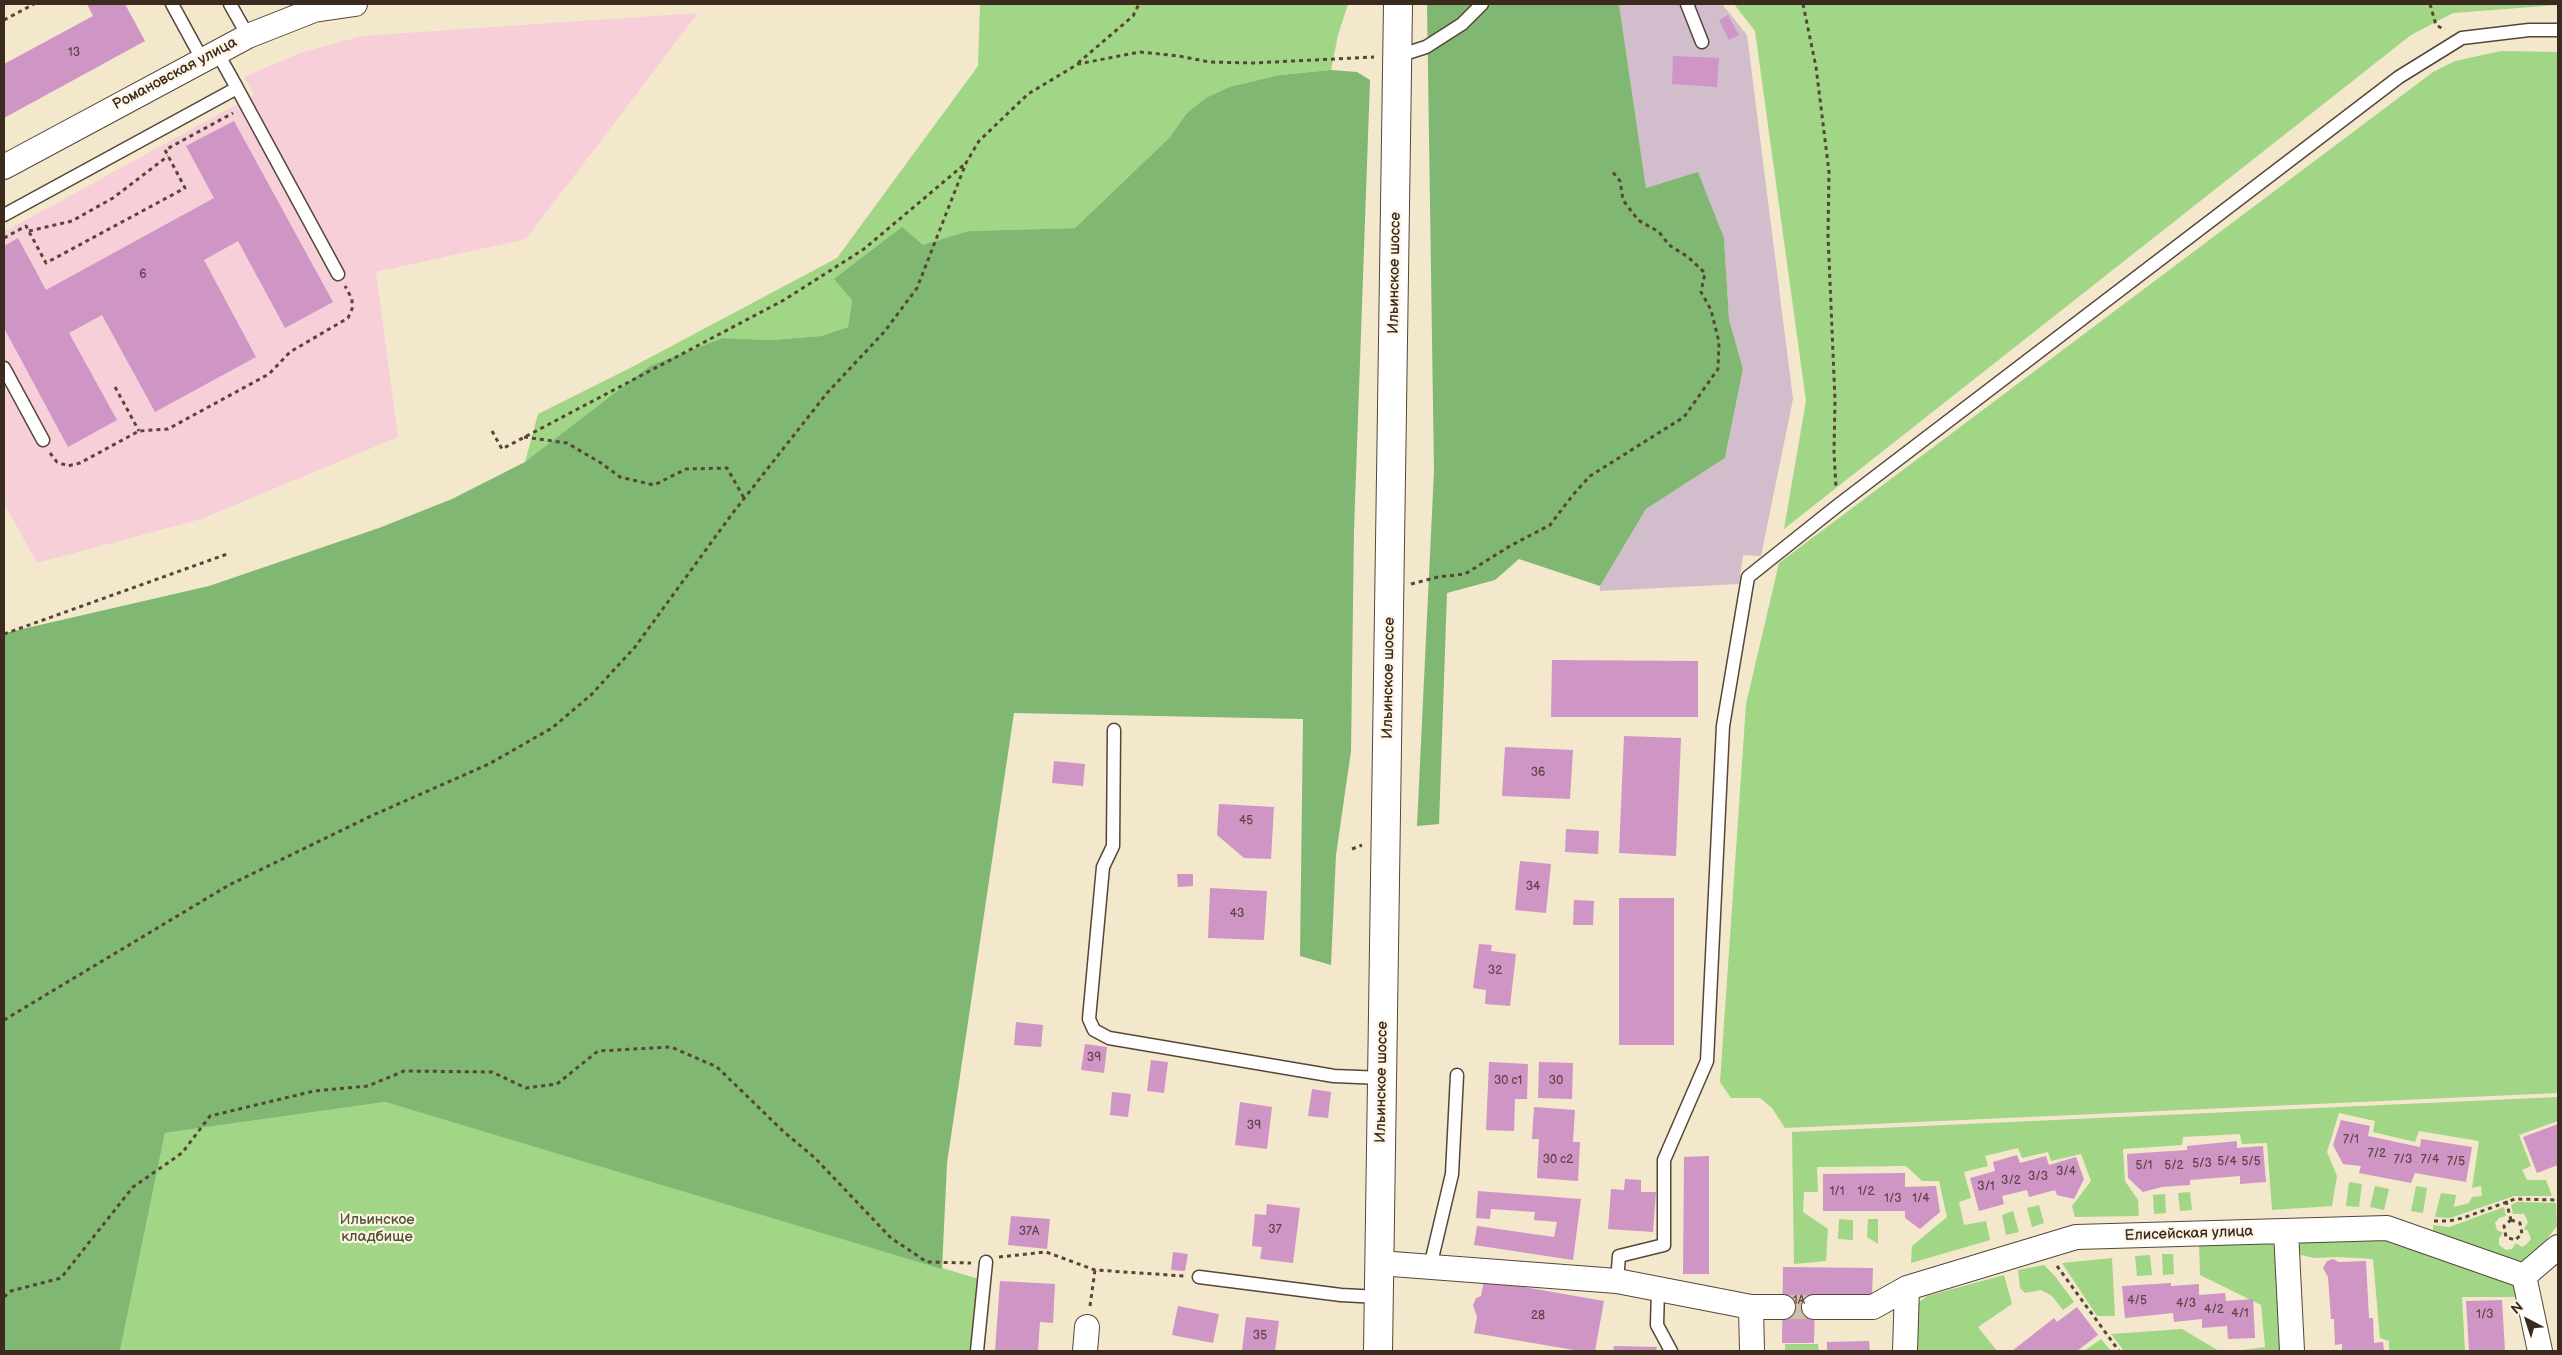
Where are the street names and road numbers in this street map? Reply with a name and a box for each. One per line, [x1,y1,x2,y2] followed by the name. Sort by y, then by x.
[110,34,240,114] street label: Романовская улица
[1385,212,1405,334] street label: Ильинское шоссе
[1379,617,1399,739] street label: Ильинское шоссе
[1372,1021,1392,1143] street label: Ильинское шоссе
[2124,1223,2254,1245] street label: Елисейская улица

